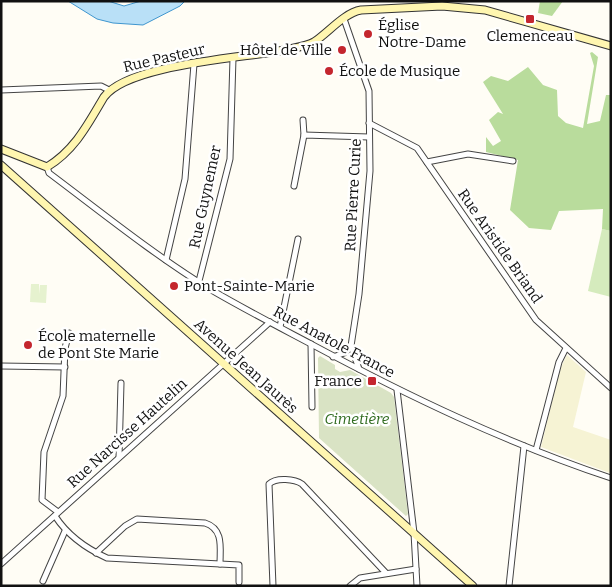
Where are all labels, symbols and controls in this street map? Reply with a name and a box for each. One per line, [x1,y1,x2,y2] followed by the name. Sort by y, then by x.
[524,13,536,25] marker: Clemenceau
[378,16,466,51] place label: Église Notre-Dame
[487,27,573,45] place label: Clemenceau
[362,28,374,40] marker: Église Notre-Dame
[121,40,207,76] street label: Rue Pasteur
[240,41,332,59] place label: Hôtel de Ville
[336,44,348,56] marker: Hôtel de Ville
[339,62,460,80] place label: École de Musique
[323,65,335,77] marker: École de Musique
[341,138,365,252] street label: Rue Pierre Curie
[185,144,225,250] street label: Rue Guynemer
[454,185,546,307] street label: Rue Aristide Briand
[184,277,315,295] place label: Pont-Sainte-Marie
[168,280,180,292] marker: Pont-Sainte-Marie
[270,302,398,382] street label: Rue Anatole France
[190,315,302,417] street label: Avenue Jean Jaurès
[38,327,159,362] place label: École maternelle de Pont Ste Marie
[22,339,34,351] marker: École maternelle de Pont Ste Marie
[314,372,362,390] place label: France
[64,374,191,491] street label: Rue Narcisse Hautelin
[366,375,378,387] marker: France
[325,410,390,428] park label: Cimetière

